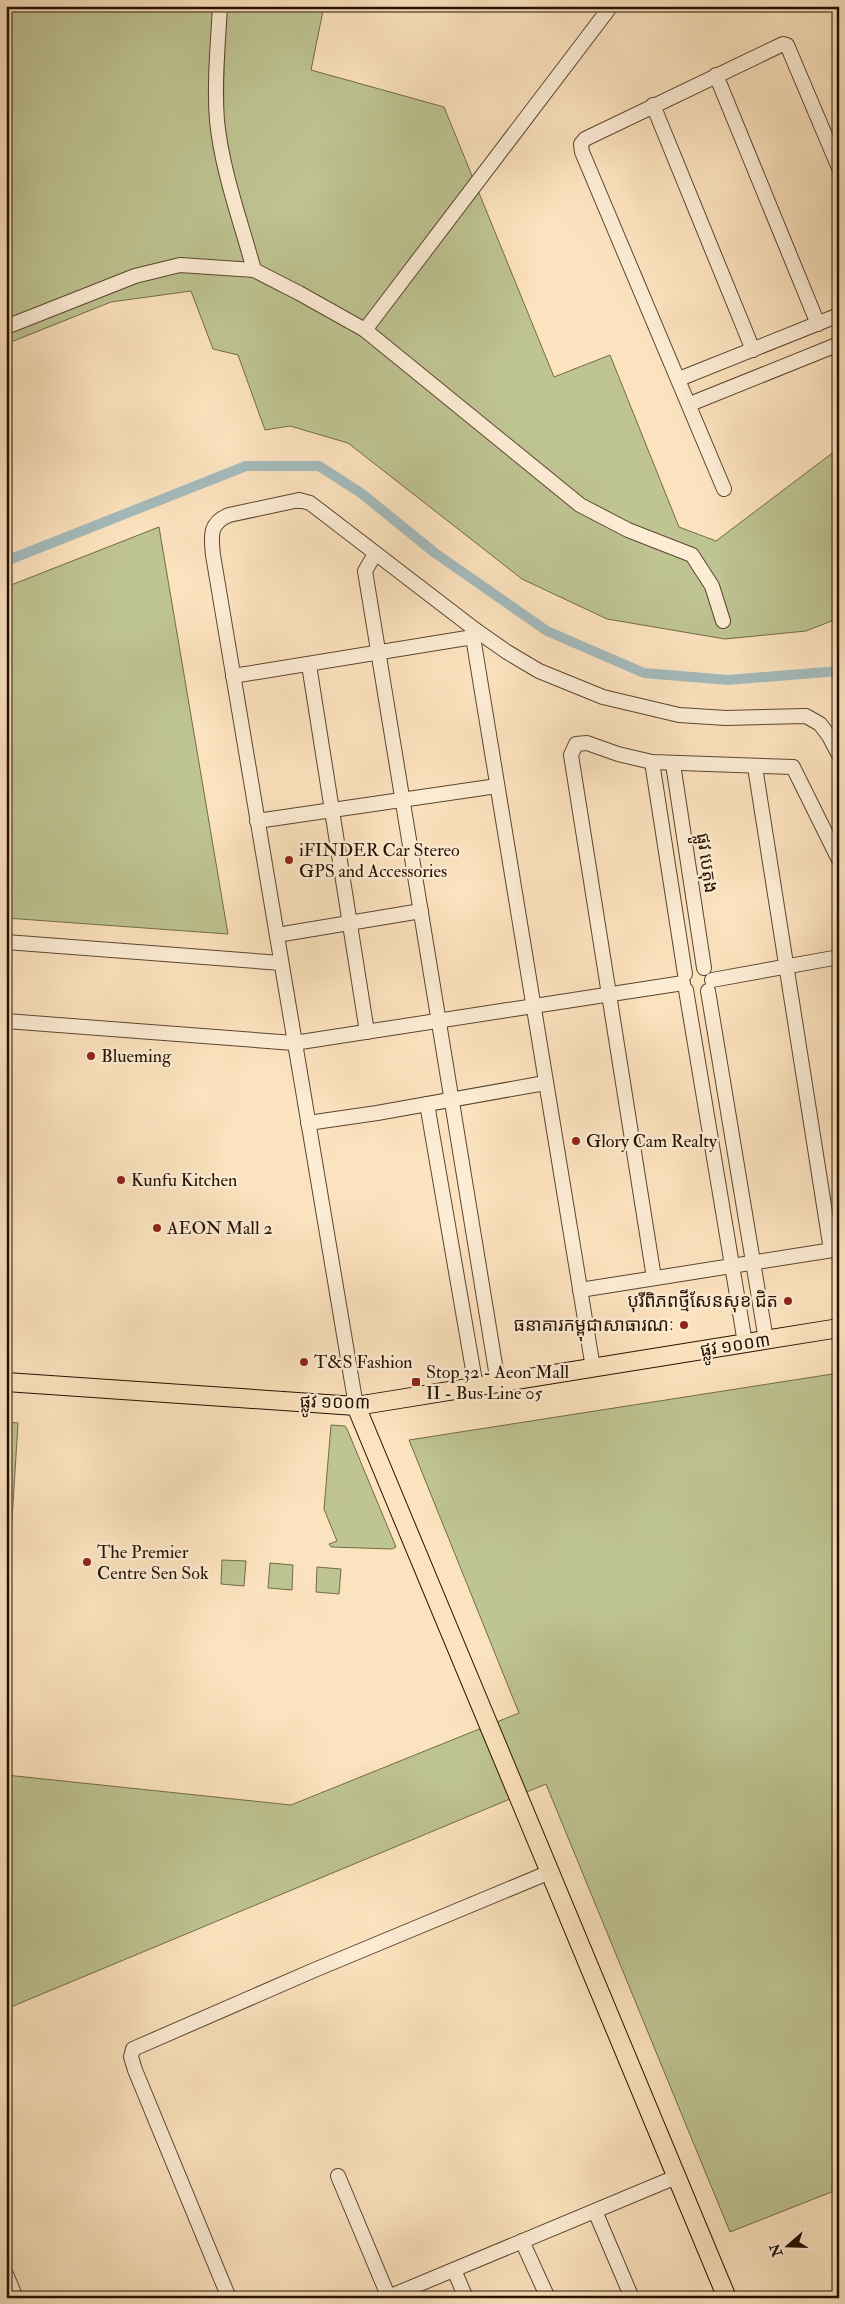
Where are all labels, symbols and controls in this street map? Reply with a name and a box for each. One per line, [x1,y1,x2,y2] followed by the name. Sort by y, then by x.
[687,831,722,895] street label: ផ្លូវ បេតុង
[299,839,460,883] place label: iFINDER Car Stereo GPS and Accessories
[283,854,295,866] marker: iFINDER Car Stereo GPS and Accessories
[101,1045,172,1068] place label: Blueming
[85,1050,97,1062] marker: Blueming
[586,1130,718,1153] place label: Glory Cam Realty
[570,1135,582,1147] marker: Glory Cam Realty
[131,1169,237,1192] place label: Kunfu Kitchen
[115,1174,127,1186] marker: Kunfu Kitchen
[166,1217,273,1240] place label: AEON Mall 2
[151,1222,163,1234] marker: AEON Mall 2
[628,1289,778,1313] place label: បុរីពិភពថ្មីសែនសុខ ជិត
[782,1295,794,1307] marker: បុរីពិភពថ្មីសែនសុខ ជិត
[514,1314,674,1342] place label: ធនាគារកម្ពុជាសាធារណៈ
[678,1319,690,1331] marker: ធនាគារកម្ពុជាសាធារណៈ
[698,1329,773,1367] street label: ផ្លូវ ១០០៣
[314,1351,413,1374] place label: T&S Fashion
[298,1356,310,1368] marker: T&S Fashion
[426,1361,570,1405] place label: Stop 32 - Aeon Mall II - Bus Line 05
[410,1376,422,1388] marker: Stop 32 - Aeon Mall II - Bus Line 05
[299,1390,371,1419] street label: ផ្លូវ ១០០៣
[97,1541,209,1585] place label: The Premier Centre Sen Sok
[81,1556,93,1568] marker: The Premier Centre Sen Sok
[762,2222,812,2272] north arrow
[766,2241,787,2260] text: N

